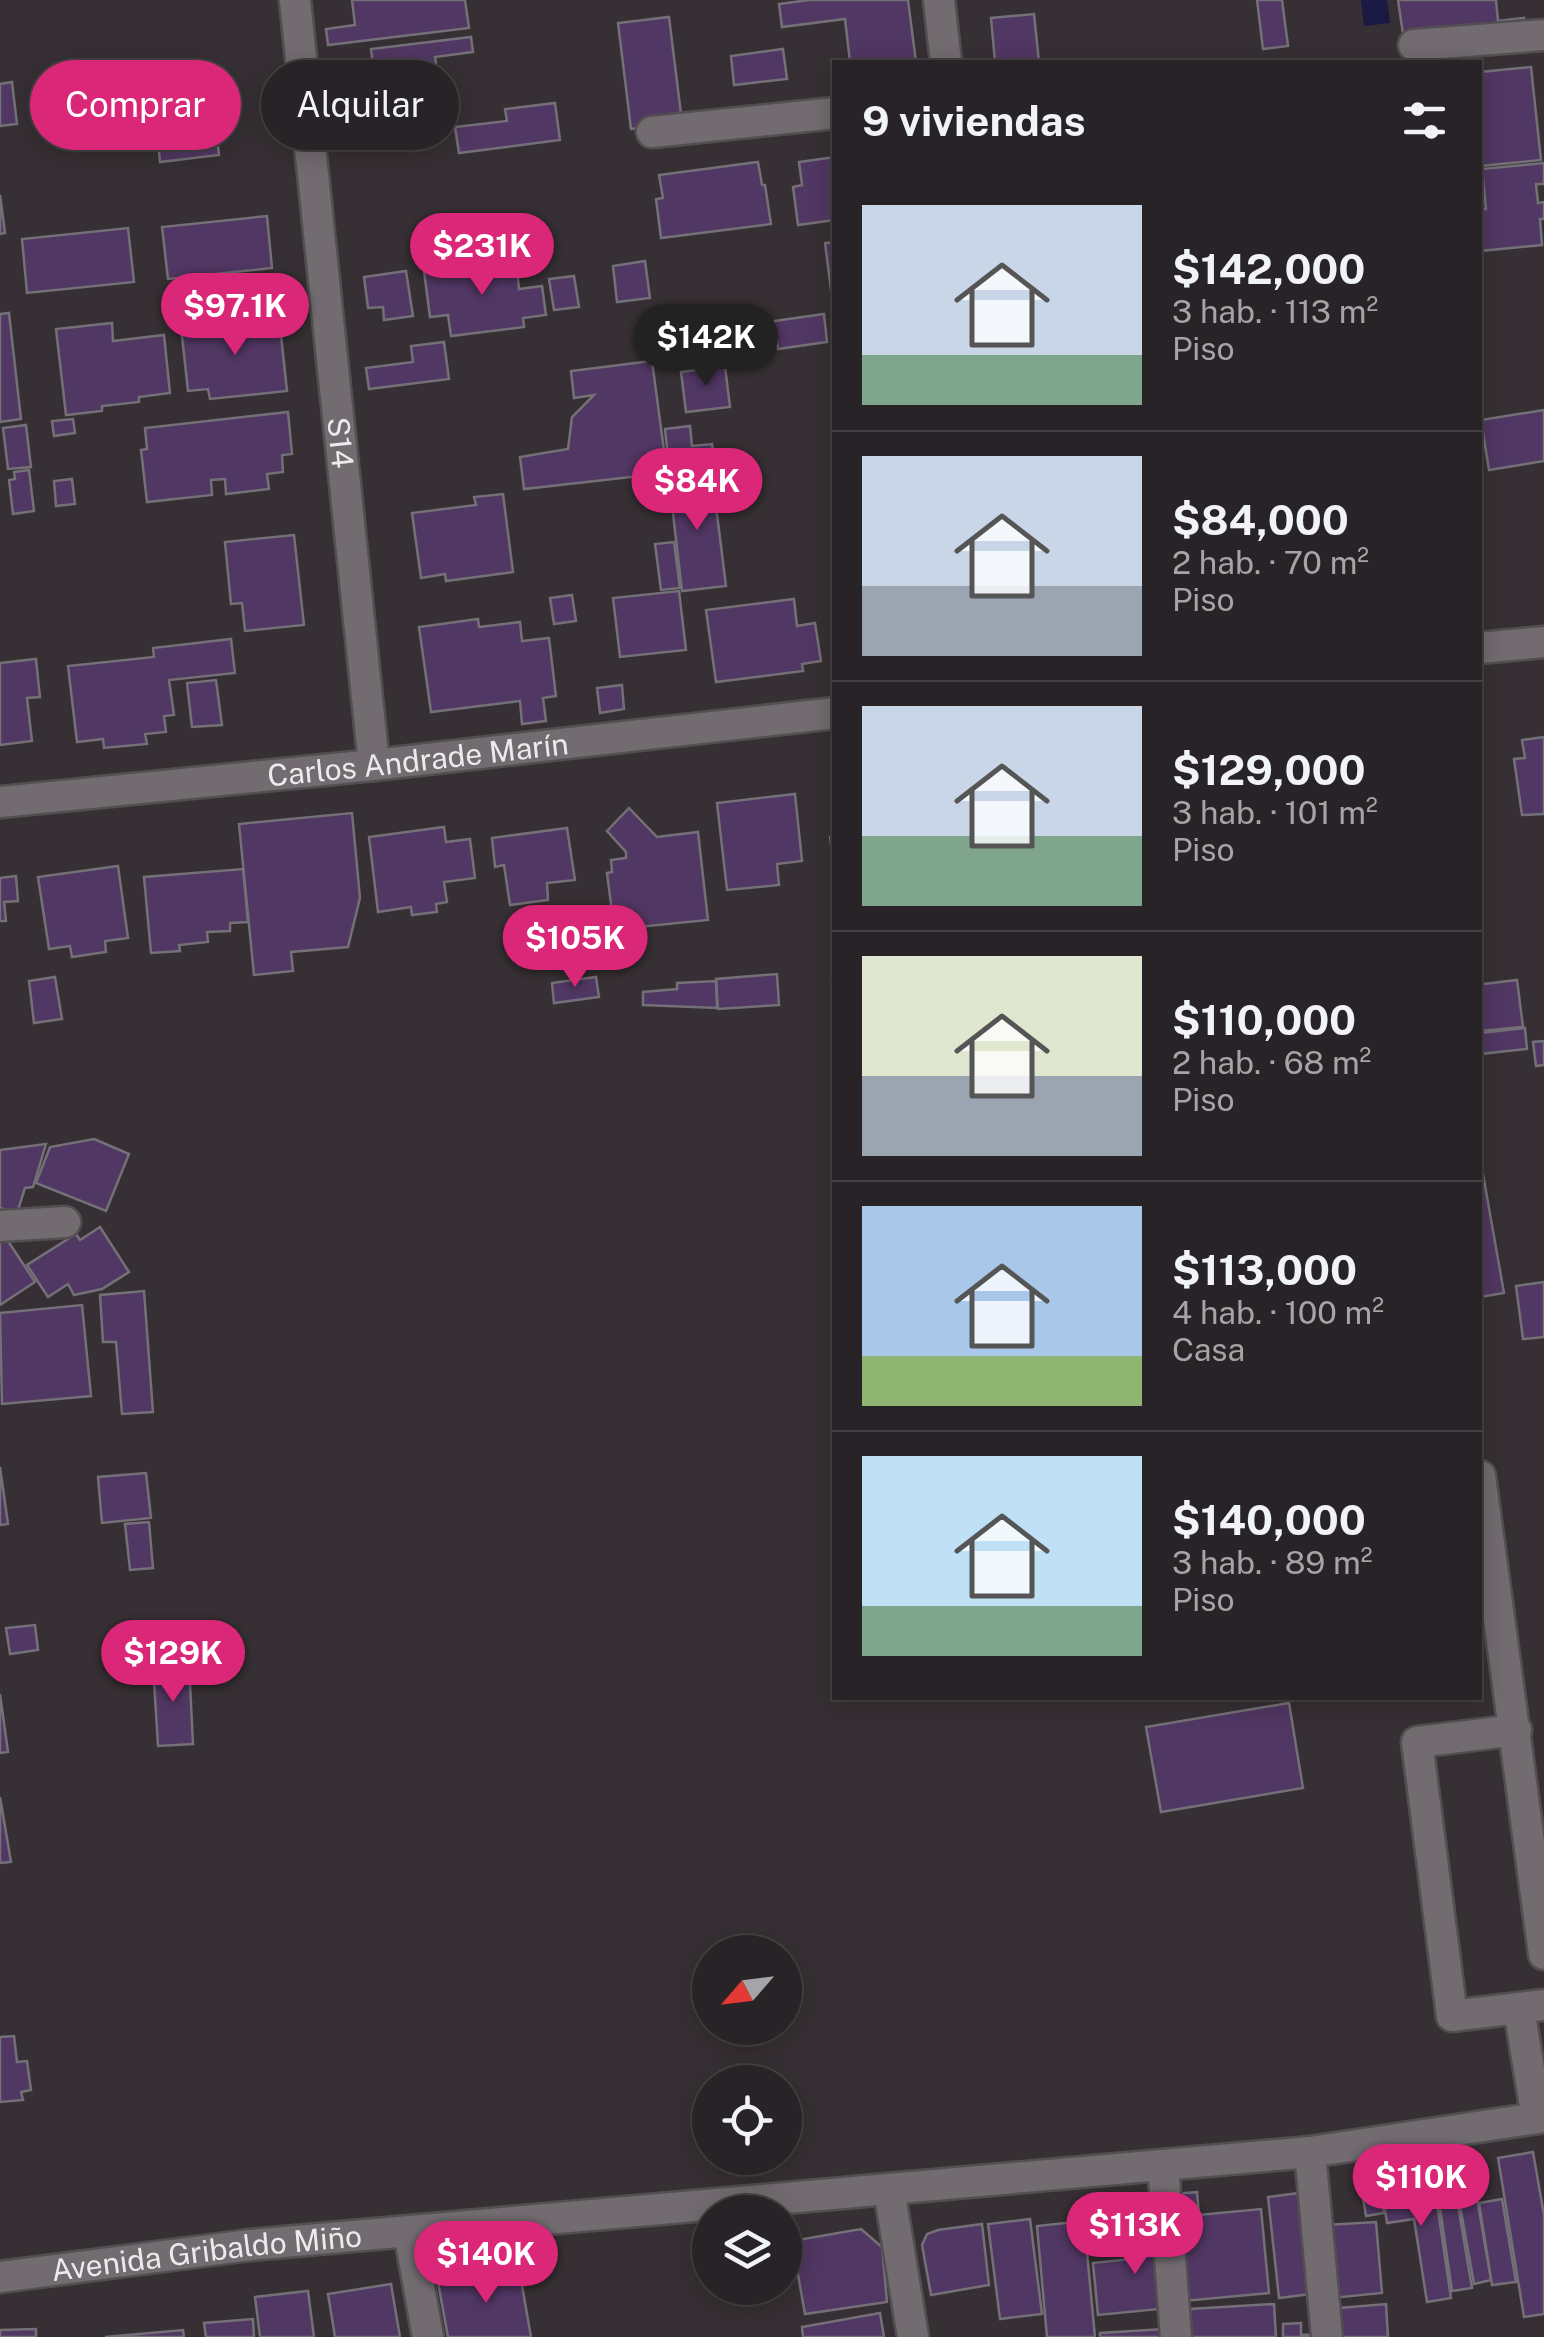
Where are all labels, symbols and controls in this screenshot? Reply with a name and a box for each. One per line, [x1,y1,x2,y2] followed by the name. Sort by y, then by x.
[30,60,241,150] chip: Comprar
[261,60,459,150] chip: Alquilar
[1397,93,1452,148] icon: filters
[862,96,1086,145] text: 9 viviendas
[412,213,552,298] pin: $231K
[432,227,532,264] text: $231K
[1172,244,1365,293] text: $142,000
[942,245,1062,365] icon: home
[154,273,316,358] pin: $97.1K
[183,287,287,324] text: $97.1K
[1172,293,1378,330] text: 3 hab. · 113 m²
[636,304,776,389] pin: $142K
[656,318,756,355] text: $142K
[1172,330,1235,367] text: Piso
[320,415,361,470] street label: S14
[638,448,756,533] pin: $84K
[653,462,741,499] text: $84K
[1172,495,1349,544] text: $84,000
[942,496,1062,616] icon: home
[1172,544,1369,581] text: 2 hab. · 70 m²
[1172,581,1235,618] text: Piso
[266,725,570,793] street label: Carlos Andrade Marín
[1172,745,1365,794] text: $129,000
[942,746,1062,866] icon: home
[1172,794,1378,831] text: 3 hab. · 101 m²
[1172,831,1235,868] text: Piso
[505,905,645,990] pin: $105K
[525,919,625,956] text: $105K
[1172,995,1356,1044] text: $110,000
[942,996,1062,1116] icon: home
[1172,1044,1371,1081] text: 2 hab. · 68 m²
[1172,1081,1235,1118] text: Piso
[1172,1245,1357,1294] text: $113,000
[942,1246,1062,1366] icon: home
[1172,1294,1384,1331] text: 4 hab. · 100 m²
[1172,1331,1245,1368] text: Casa
[1172,1495,1366,1544] text: $140,000
[942,1496,1062,1616] icon: home
[1172,1544,1372,1581] text: 3 hab. · 89 m²
[1172,1581,1235,1618] text: Piso
[103,1620,243,1705] pin: $129K
[123,1634,223,1671] text: $129K
[692,1935,802,2045] north arrow
[692,1935,802,2305] map controls
[692,2065,802,2175] button: locate
[1351,2144,1491,2229] pin: $110K
[1375,2158,1467,2195] text: $110K
[1065,2192,1205,2277] pin: $113K
[692,2195,802,2305] button: layers
[1088,2206,1182,2243] text: $113K
[49,2217,363,2288] street label: Avenida Gribaldo Miño
[416,2221,556,2306] pin: $140K
[436,2235,536,2272] text: $140K

